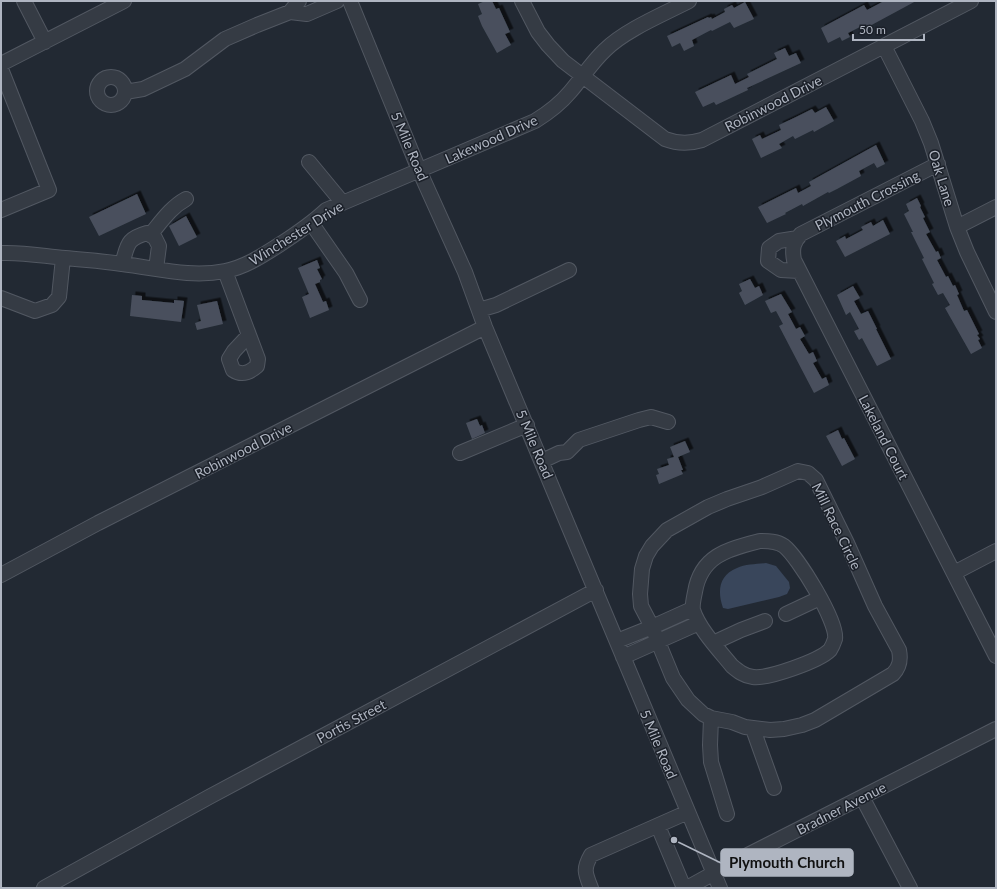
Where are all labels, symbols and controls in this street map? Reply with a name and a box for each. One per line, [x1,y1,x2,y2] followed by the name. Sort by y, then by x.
[853,16,924,42] scale bar
[859,22,886,37] text: 50 m
[722,71,824,135] street label: Robinwood Drive
[388,109,432,183] street label: 5 Mile Road
[442,111,540,167] street label: Lakewood Drive
[925,148,959,208] street label: Oak Lane
[812,166,922,234] street label: Plymouth Crossing
[246,197,346,269] street label: Winchester Drive
[855,392,913,482] street label: Lakeland Court
[513,407,557,481] street label: 5 Mile Road
[192,418,294,482] street label: Robinwood Drive
[809,480,865,572] street label: Mill Race Circle
[313,696,389,746] street label: Portis Street
[637,707,681,781] street label: 5 Mile Road
[793,778,889,838] street label: Bradner Avenue
[721,849,853,876] callout: Plymouth Church
[729,853,845,871] text: Plymouth Church

